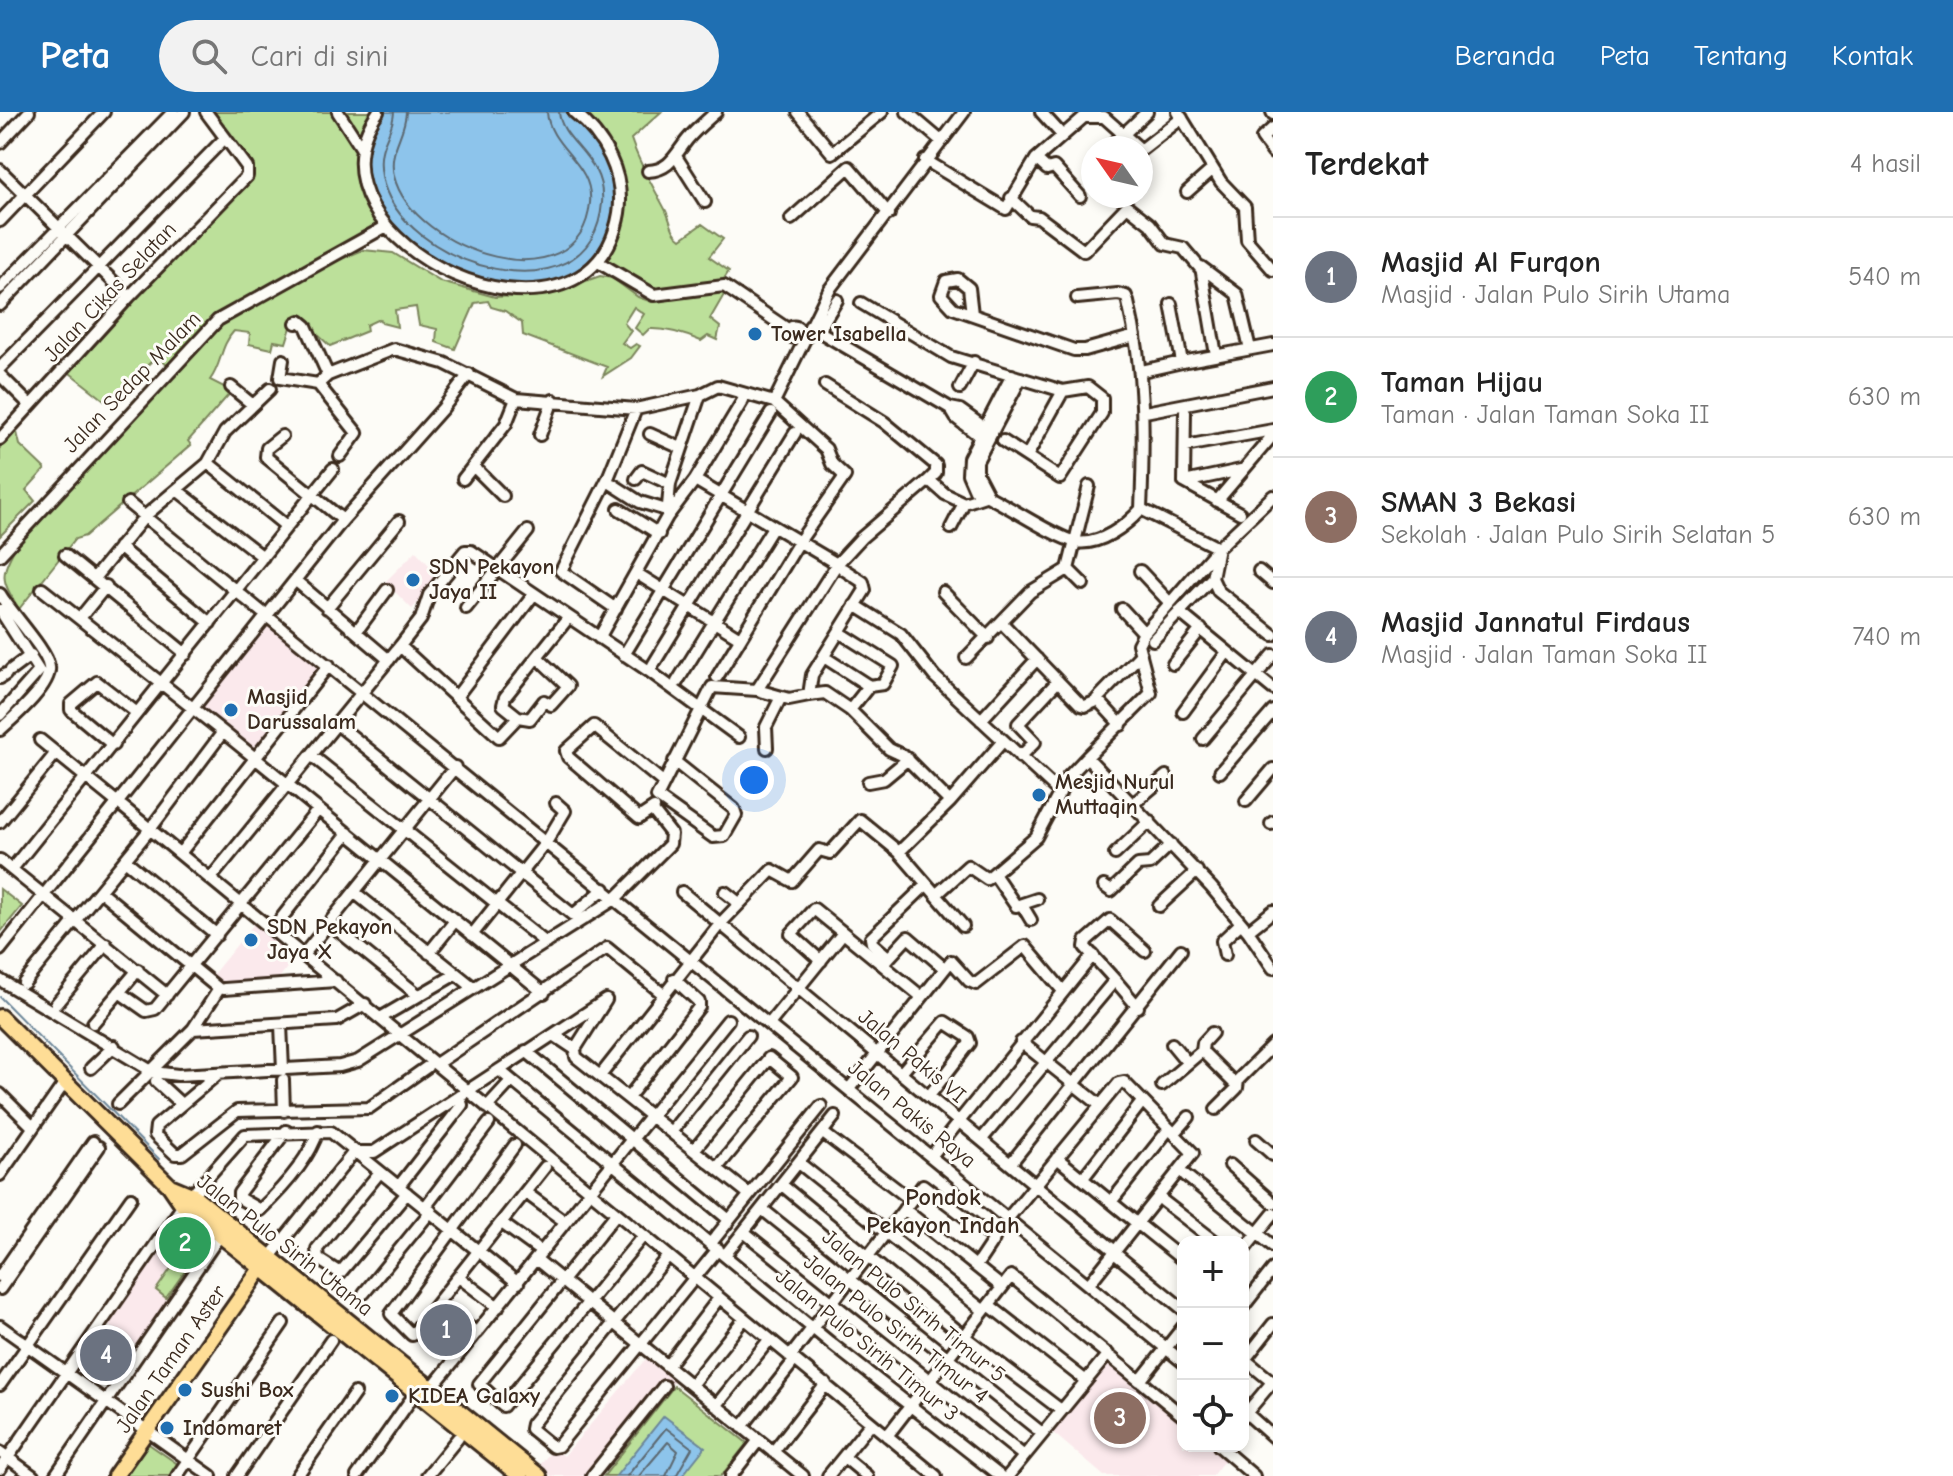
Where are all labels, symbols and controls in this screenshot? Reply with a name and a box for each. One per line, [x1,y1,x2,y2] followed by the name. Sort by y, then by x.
[159,20,719,92] search box
[40,34,111,78] text: Peta
[187,34,231,78] icon: search
[251,39,389,74] text: Cari di sini
[1455,40,1556,72] text: Beranda
[1600,40,1650,72] text: Peta
[1694,40,1788,72] text: Tentang
[1832,40,1913,72] text: Kontak
[1081,136,1153,208] north arrow
[1305,144,1428,184] text: Terdekat
[1850,149,1921,179] text: 4 hasil
[38,217,182,367] street label: Jalan Cikas Selatan
[1381,245,1601,280] text: Masjid Al Furqon
[1326,262,1336,292] text: 1
[1848,262,1921,292] text: 540 m
[1381,280,1730,310] text: Masjid · Jalan Pulo Sirih Utama
[58,306,206,458] street label: Jalan Sedap Malam
[771,321,907,347] place label: Tower Isabella
[746,325,764,343] marker: Tower Isabella
[1381,365,1543,400] text: Taman Hijau
[1325,382,1337,412] text: 2
[1848,382,1921,412] text: 630 m
[1381,400,1709,430] text: Taman · Jalan Taman Soka II
[1381,485,1576,520] text: SMAN 3 Bekasi
[1325,502,1337,532] text: 3
[1848,502,1921,532] text: 630 m
[1381,520,1775,550] text: Sekolah · Jalan Pulo Sirih Selatan 5
[429,554,554,605] place label: SDN Pekayon Jaya II
[404,571,422,589] marker: SDN Pekayon Jaya II
[1381,605,1690,640] text: Masjid Jannatul Firdaus
[1325,622,1337,652] text: 4
[1852,622,1921,652] text: 740 m
[1381,640,1707,670] text: Masjid · Jalan Taman Soka II
[247,684,356,735] place label: Masjid Darussalam
[222,701,240,719] marker: Masjid Darussalam
[734,760,774,800] your location
[1055,769,1174,820] place label: Mesjid Nurul Muttaqin
[1030,786,1048,804] marker: Mesjid Nurul Muttaqin
[267,914,392,965] place label: SDN Pekayon Jaya X
[242,931,260,949] marker: SDN Pekayon Jaya X
[853,1003,971,1109] street label: Jalan Pakis VI
[843,1054,981,1174] street label: Jalan Pakis Raya
[192,1168,378,1322] street label: Jalan Pulo Sirih Utama
[866,1183,1020,1239] district label: Pondok Pekayon Indah
[159,1213,211,1273] pin: 2
[817,1224,1011,1388] street label: Jalan Pulo Sirih Timur 5
[1177,1236,1249,1452] map controls
[1177,1236,1249,1308] button: +
[799,1249,993,1409] street label: Jalan Pulo Sirih Timur 4
[770,1263,964,1427] street label: Jalan Pulo Sirih Timur 3
[110,1280,232,1438] street label: Jalan Taman Aster
[420,1300,472,1360] pin: 1
[1177,1308,1249,1380] button: −
[80,1325,132,1385] pin: 4
[201,1377,294,1403] place label: Sushi Box
[1177,1380,1249,1452] button: locate
[176,1381,194,1399] marker: Sushi Box
[408,1383,541,1409] place label: KIDEA Galaxy
[383,1387,401,1405] marker: KIDEA Galaxy
[1094,1388,1146,1448] pin: 3
[183,1415,282,1441] place label: Indomaret
[158,1419,176,1437] marker: Indomaret

